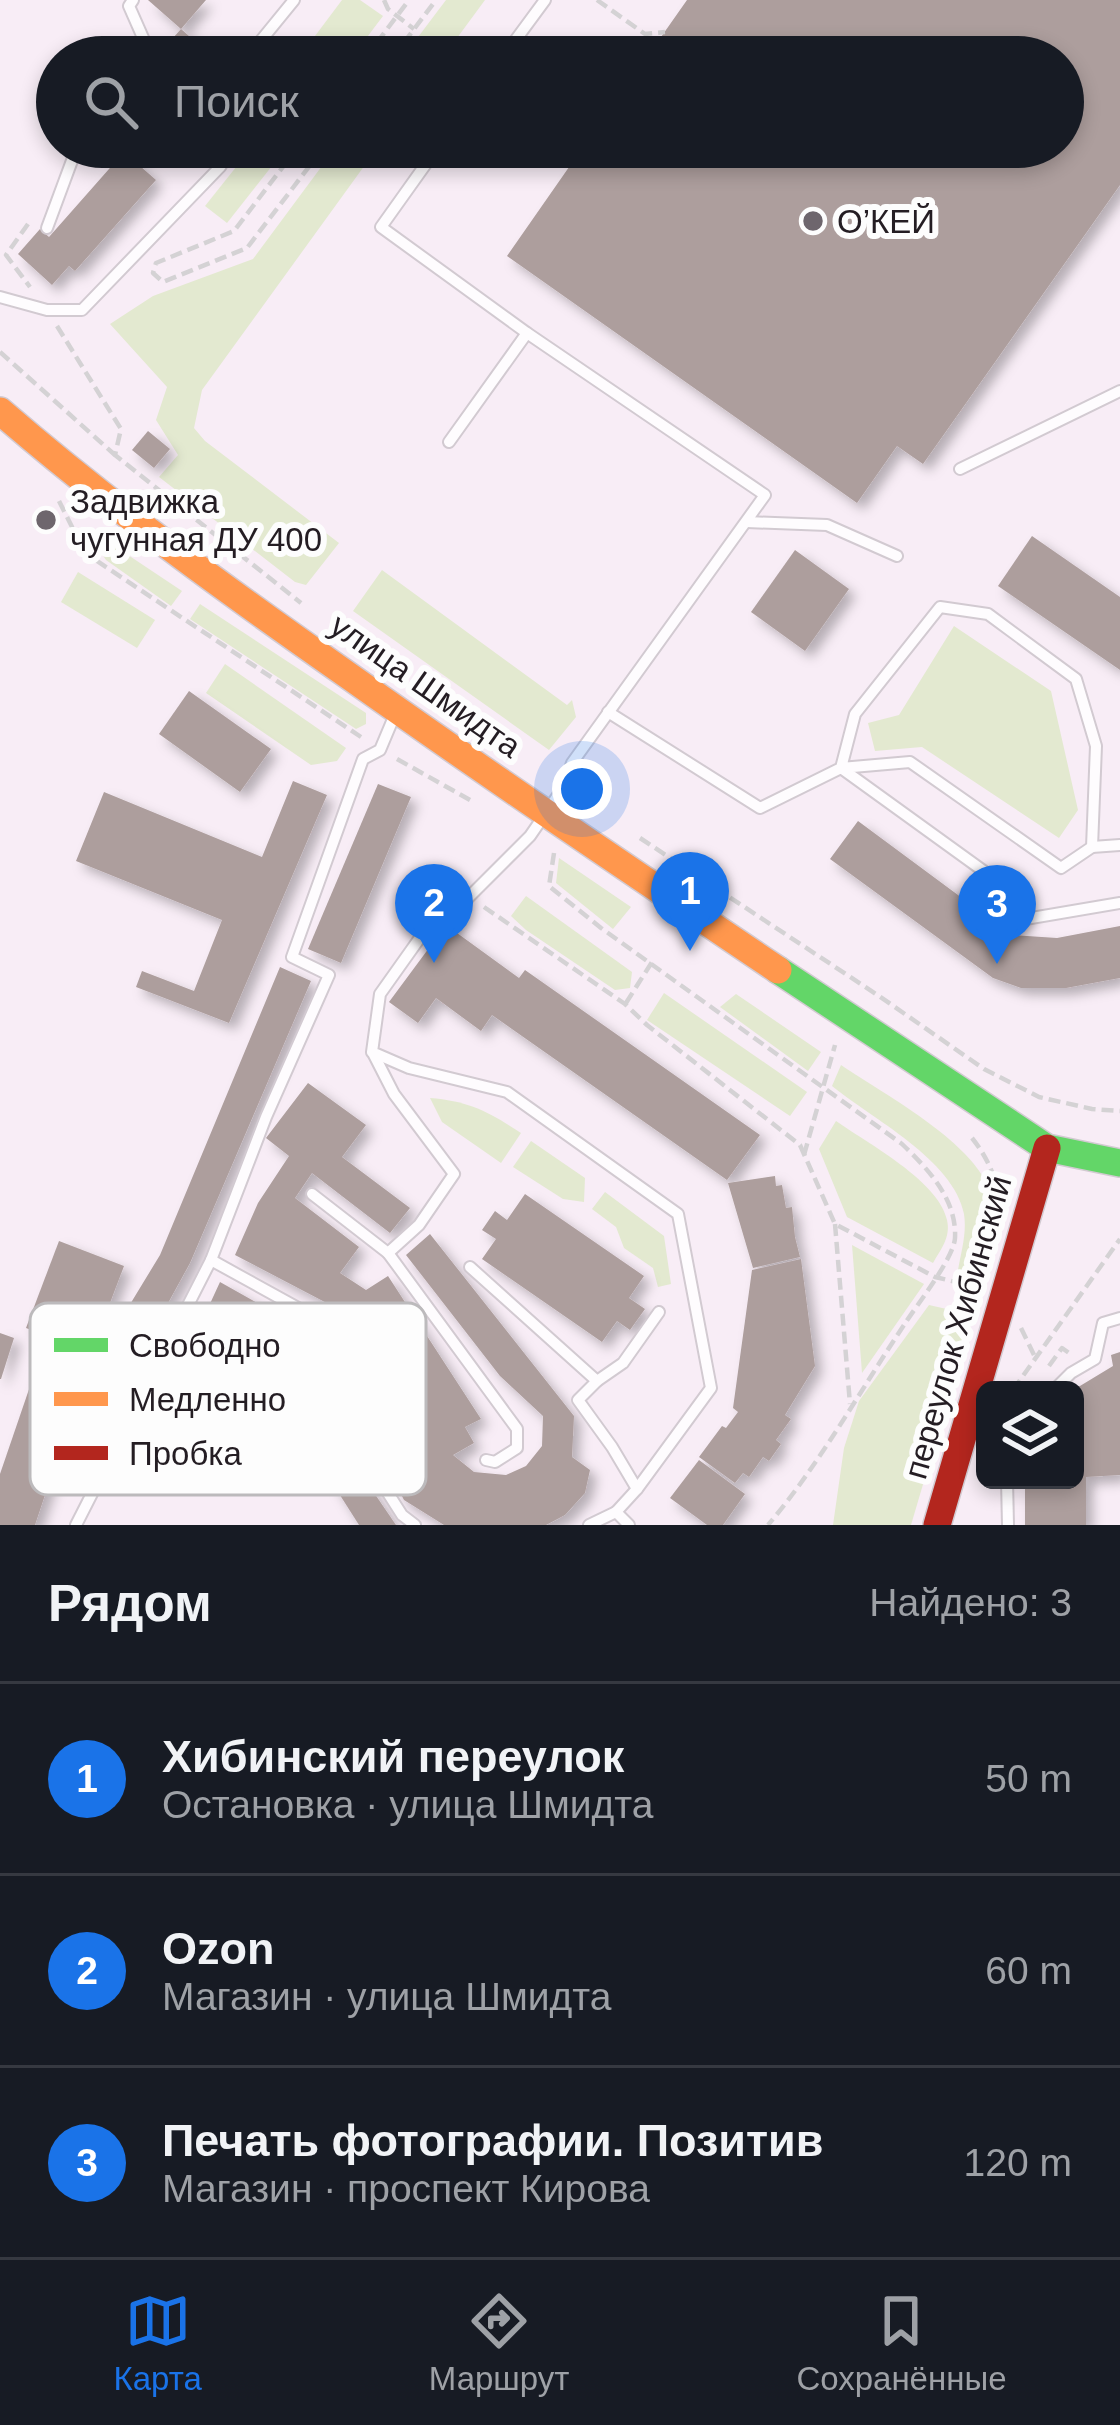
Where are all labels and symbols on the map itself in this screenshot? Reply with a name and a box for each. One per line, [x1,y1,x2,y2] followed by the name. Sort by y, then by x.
[837,203,935,240] place label: О’КЕЙ
[800,208,826,234] marker: О’КЕЙ
[70,483,322,558] place label: Задвижка чугунная ДУ 400
[33,507,59,533] marker: Задвижка чугунная ДУ 400
[324,606,528,765] street label: улица Шмидта
[552,759,612,819] your location
[651,852,729,951] pin: 1
[395,864,473,963] pin: 2
[958,865,1036,964] pin: 3
[896,1171,1019,1483] street label: переулок Хибинский
[30,1303,426,1495] legend
[129,1327,281,1364] text: Свободно
[129,1381,286,1418] text: Медленно
[129,1435,242,1472] text: Пробка

